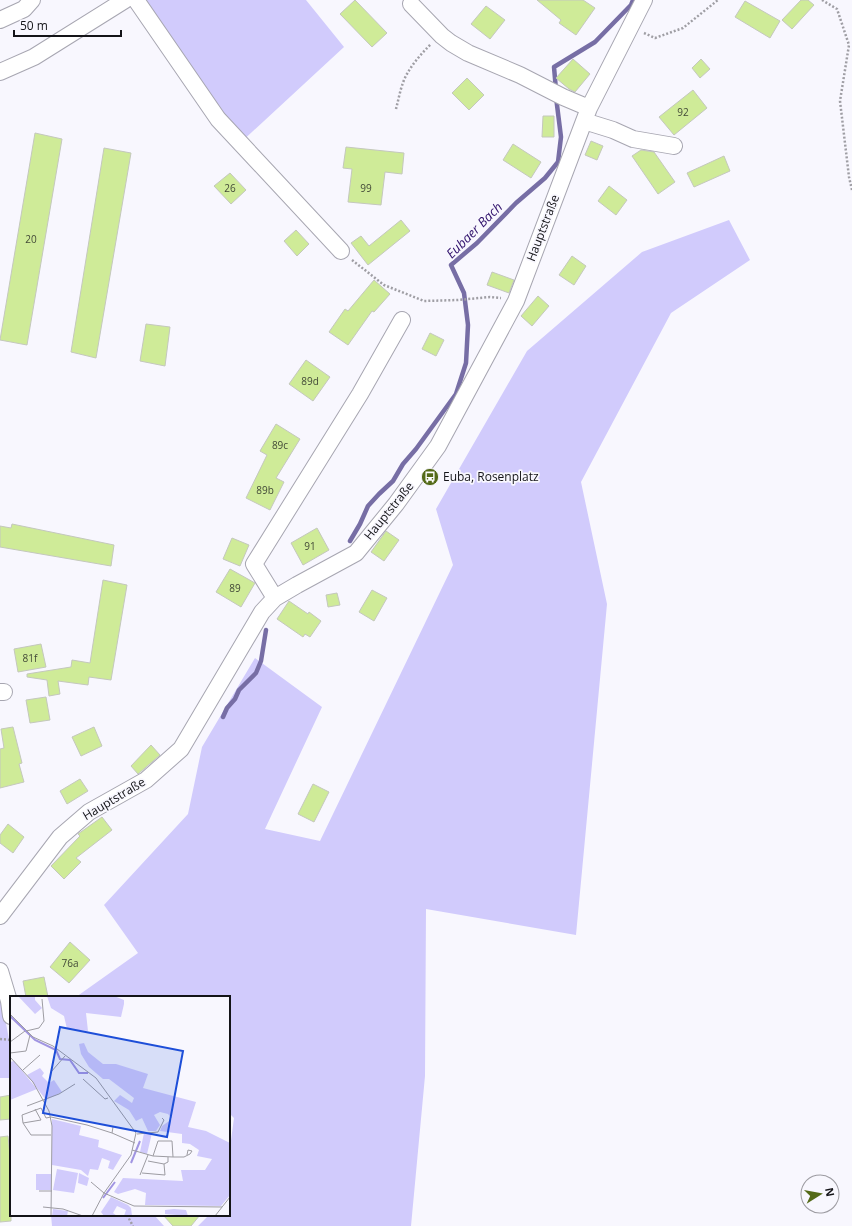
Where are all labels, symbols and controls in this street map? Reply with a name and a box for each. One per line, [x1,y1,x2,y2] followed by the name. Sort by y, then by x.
[14,12,121,38] scale bar
[20,17,48,34] text: 50 m
[677,105,689,119] house number: 92
[224,181,236,195] house number: 26
[360,181,372,195] house number: 99
[522,192,563,264] street label: Hauptstraße
[442,198,506,262] water label: Eubaer Bach
[25,232,37,246] house number: 20
[301,374,319,388] house number: 89d
[272,438,288,452] house number: 89c
[420,467,440,487] bus stop icon: Euba, Rosenplatz
[443,468,539,485] place label: Euba, Rosenplatz
[360,478,417,543] street label: Hauptstraße
[256,483,274,497] house number: 89b
[304,539,316,553] house number: 91
[229,581,241,595] house number: 89
[23,651,38,665] house number: 81f
[79,773,148,824] street label: Hauptstraße
[62,956,79,970] house number: 76a
[10,996,230,1216] inset map
[800,1174,840,1214] north arrow
[822,1186,839,1198] text: N

